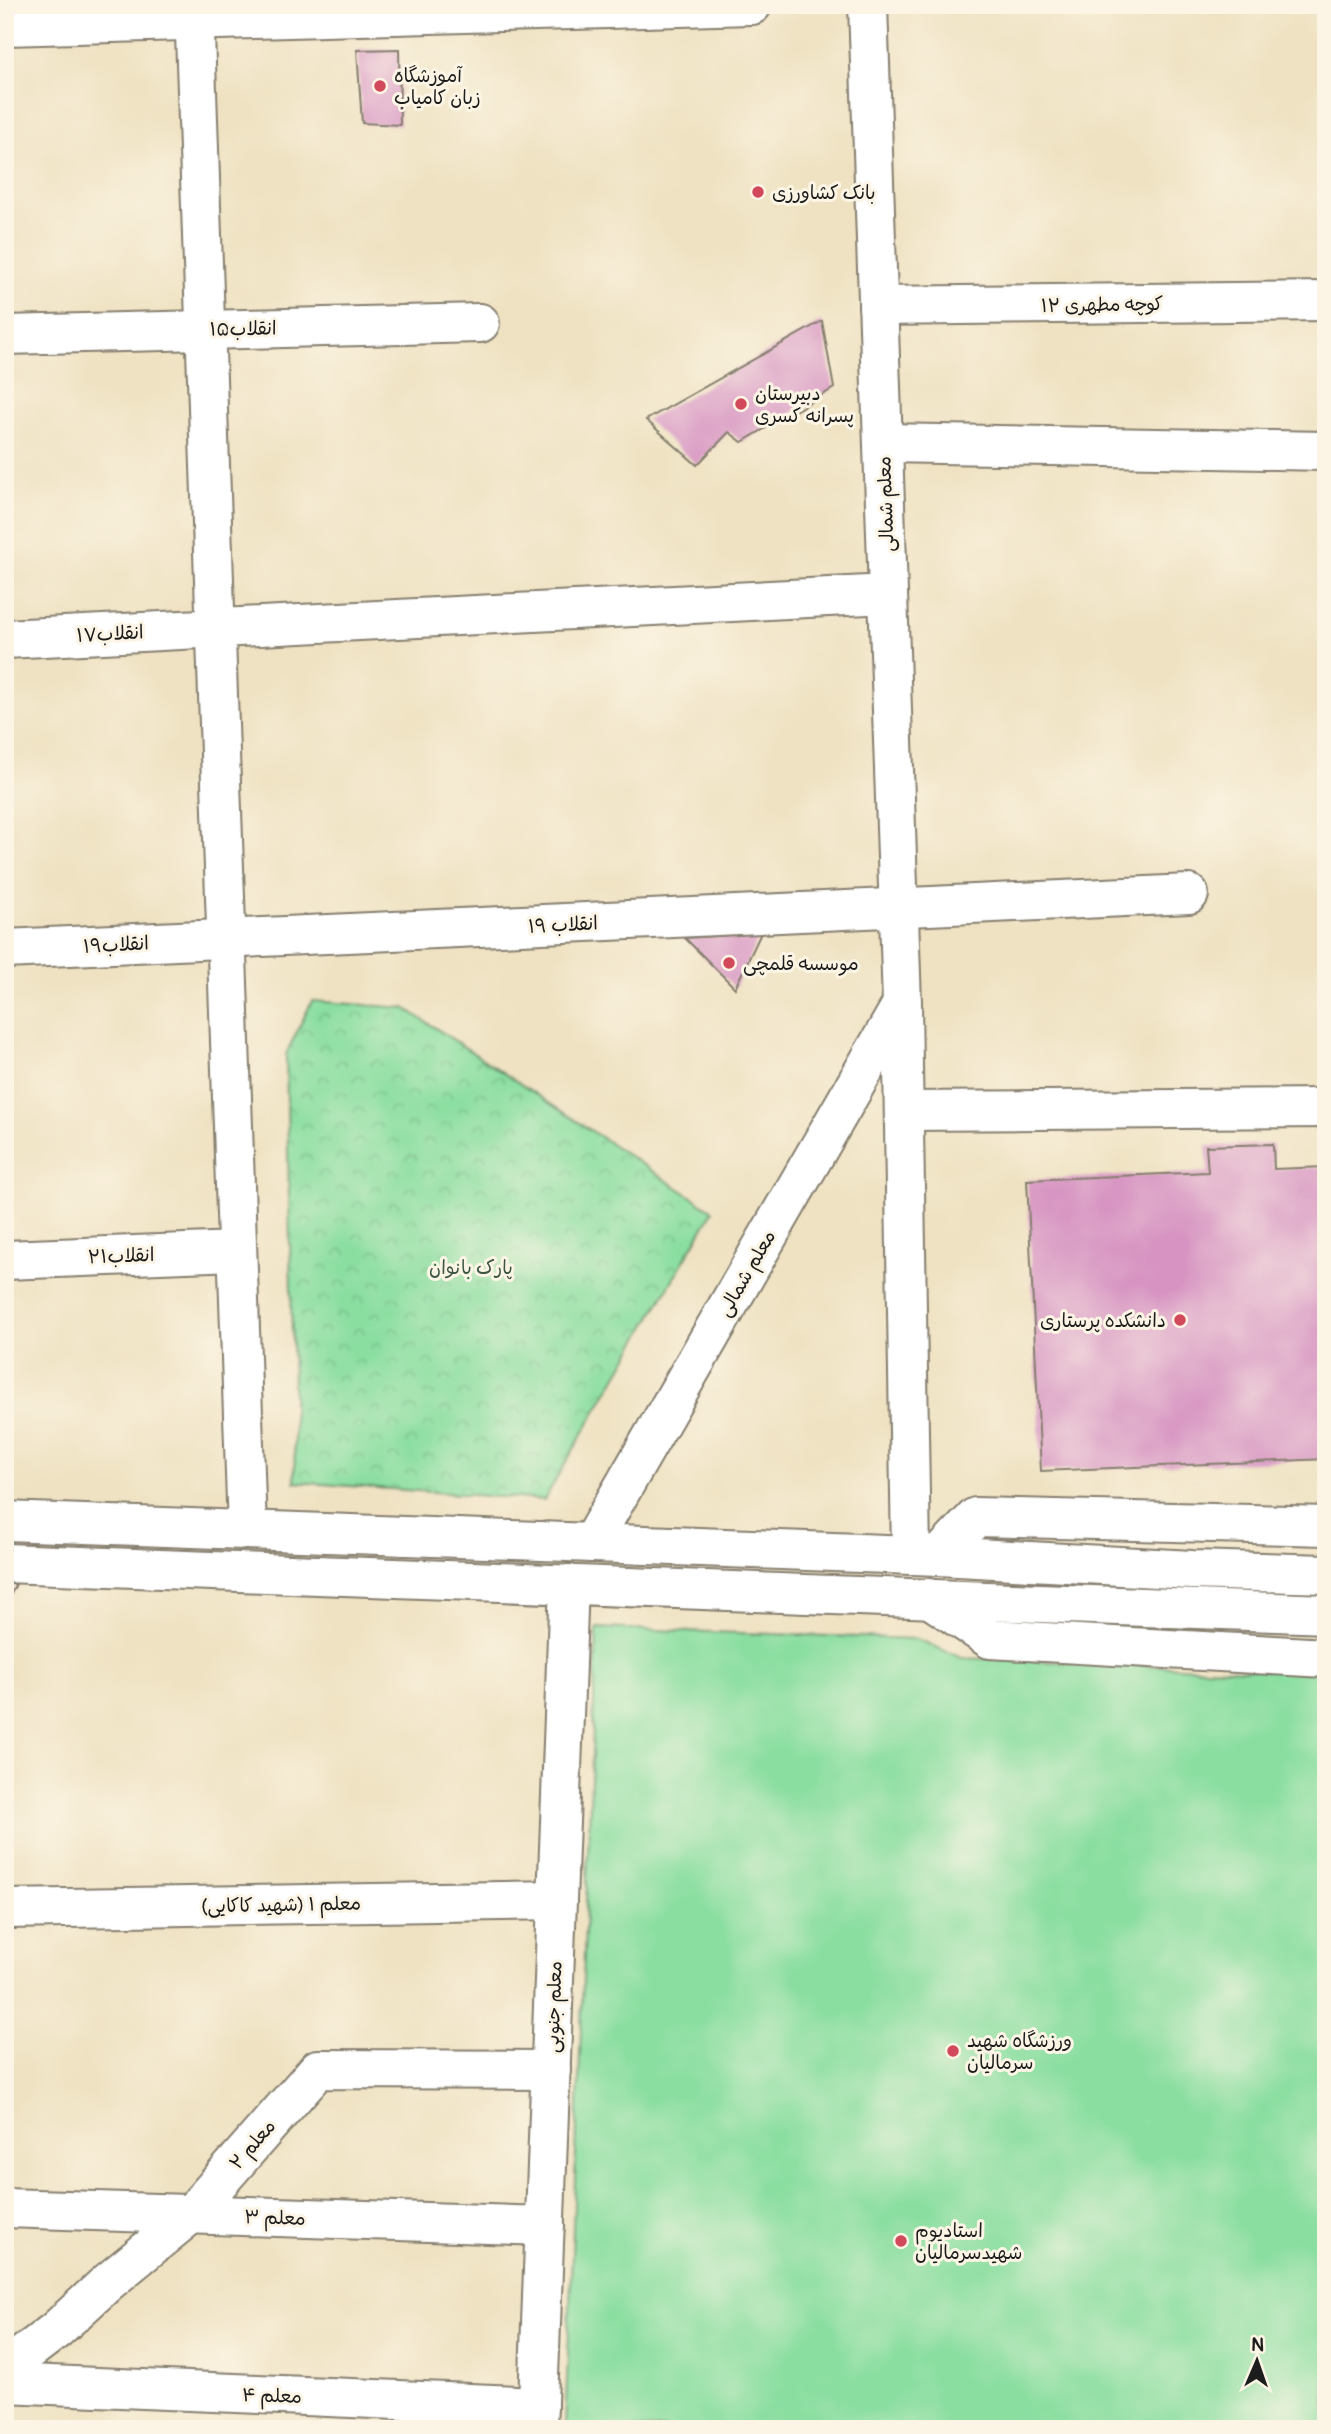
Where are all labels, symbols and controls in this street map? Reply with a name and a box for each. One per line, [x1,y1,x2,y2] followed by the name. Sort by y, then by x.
[394,64,481,110] place label: آموزشگاه زبان کامیاب
[372,78,388,94] marker: آموزشگاه زبان کامیاب
[772,181,876,205] place label: بانک کشاورزی
[750,184,766,200] marker: بانک کشاورزی
[1041,292,1163,318] street label: کوچه مطهری ۱۲
[209,316,277,342] street label: انقلاب۱۵
[755,382,854,428] place label: دبیرستان پسرانه کسری
[733,396,749,412] marker: دبیرستان پسرانه کسری
[872,456,902,552] street label: معلم شمالی
[76,620,144,648] street label: انقلاب۱۷
[528,911,599,939] street label: انقلاب ۱۹
[83,931,150,959] street label: انقلاب۱۹
[743,952,859,976] place label: موسسه قلمچی
[721,955,737,971] marker: موسسه قلمچی
[712,1226,783,1322] street label: معلم شمالی
[87,1243,155,1269] street label: انقلاب۲۱
[429,1256,513,1280] park label: پارک بانوان
[1040,1309,1166,1333] place label: دانشکده پرستاری
[1172,1312,1188,1328] marker: دانشکده پرستاری
[201,1892,361,1920] street label: معلم ۱ (شهید کاکایی)
[540,1961,570,2054] street label: معلم جنوبی
[967,2029,1072,2075] place label: ورزشگاه شهید سرمالیان
[945,2043,961,2059] marker: ورزشگاه شهید سرمالیان
[224,2115,283,2176] street label: معلم ۲
[244,2205,306,2233] street label: معلم ۳
[915,2219,1023,2265] place label: استادیوم شهیدسرمالیان
[893,2233,909,2249] marker: استادیوم شهیدسرمالیان
[1222,2326,1292,2396] north arrow
[1251,2333,1265,2357] text: N
[241,2383,302,2411] street label: معلم ۴

